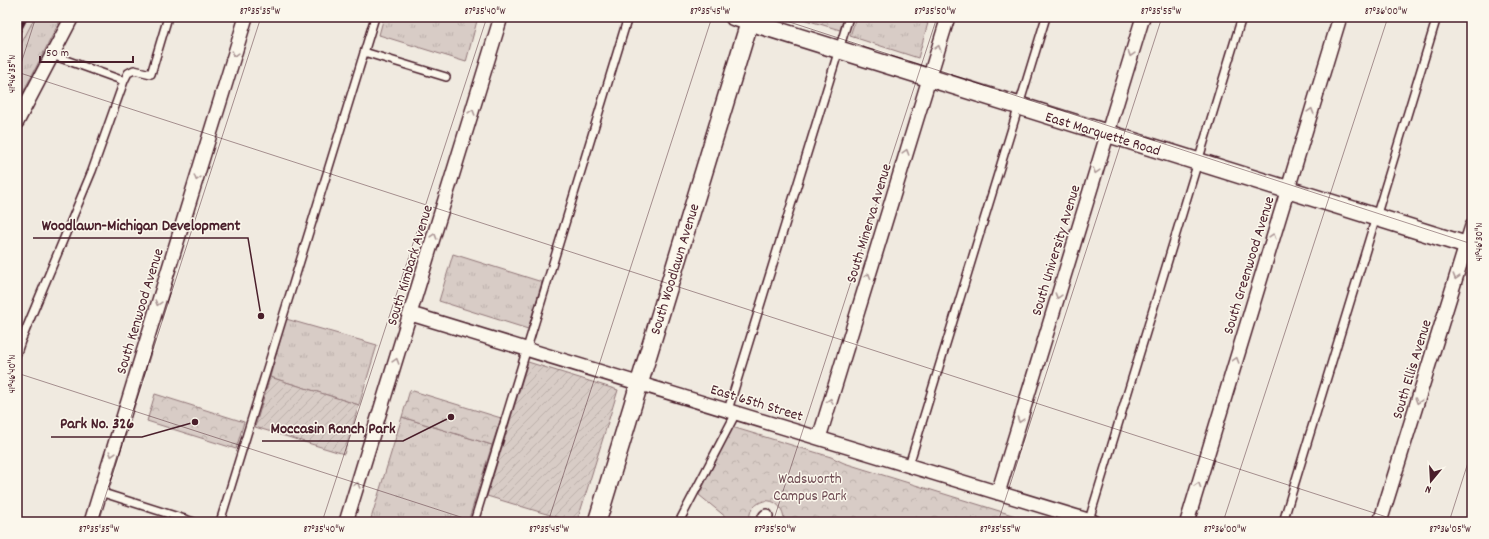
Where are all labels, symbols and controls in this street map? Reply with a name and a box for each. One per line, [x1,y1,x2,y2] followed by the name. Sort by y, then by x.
[240,5,280,19] text: 87°35'35"W
[465,5,506,19] text: 87°35'40"W
[690,5,730,19] text: 87°35'45"W
[914,5,956,19] text: 87°35'50"W
[1141,5,1182,19] text: 87°35'55"W
[1365,5,1408,19] text: 87°36'00"W
[40,38,133,64] scale bar
[46,45,69,62] text: 50 m
[933,45,942,52] one-way arrow
[231,51,240,58] one-way arrow
[1127,51,1136,58] one-way arrow
[6,55,20,93] text: 41°46'35"N
[1042,107,1163,163] street label: East Marquette Road
[1306,108,1315,115] one-way arrow
[467,109,476,116] one-way arrow
[901,149,910,156] one-way arrow
[841,161,899,286] street label: South Minerva Avenue
[1092,168,1101,175] one-way arrow
[193,175,202,182] one-way arrow
[1027,182,1087,319] street label: South University Avenue
[1218,193,1282,337] street label: South Greenwood Avenue
[645,201,706,338] street label: South Woodlawn Avenue
[382,202,440,329] street label: South Kimbark Avenue
[33,210,248,238] callout: Woodlawn-Michigan Development
[42,215,240,238] text: Woodlawn-Michigan Development
[1473,222,1487,261] text: 41°46'30"N
[429,233,438,240] one-way arrow
[1268,233,1277,240] one-way arrow
[111,246,171,377] street label: South Kenwood Avenue
[863,273,872,280] one-way arrow
[1452,273,1461,280] one-way arrow
[1054,292,1063,299] one-way arrow
[154,299,163,306] one-way arrow
[1387,317,1439,422] street label: South Ellis Avenue
[6,355,20,393] text: 41°46'40"N
[391,357,400,364] one-way arrow
[1231,357,1240,364] one-way arrow
[707,379,806,429] street label: East 65th Street
[825,397,834,404] one-way arrow
[1414,397,1423,404] one-way arrow
[51,409,142,437] callout: Park No. 326
[60,413,134,436] text: Park No. 326
[262,413,403,441] callout: Moccasin Ranch Park
[1016,416,1025,423] one-way arrow
[271,418,396,441] text: Moccasin Ranch Park
[108,450,117,457] one-way arrow
[1411,461,1451,501] north arrow
[773,469,847,508] park label: Wadsworth Campus Park
[1423,480,1434,497] text: N
[352,481,361,488] one-way arrow
[1193,481,1202,488] one-way arrow
[79,523,119,537] text: 87°35'35"W
[304,523,345,537] text: 87°35'40"W
[529,523,569,537] text: 87°35'45"W
[754,523,796,537] text: 87°35'50"W
[980,523,1021,537] text: 87°35'55"W
[1204,523,1247,537] text: 87°36'00"W
[1429,523,1471,537] text: 87°36'05"W

